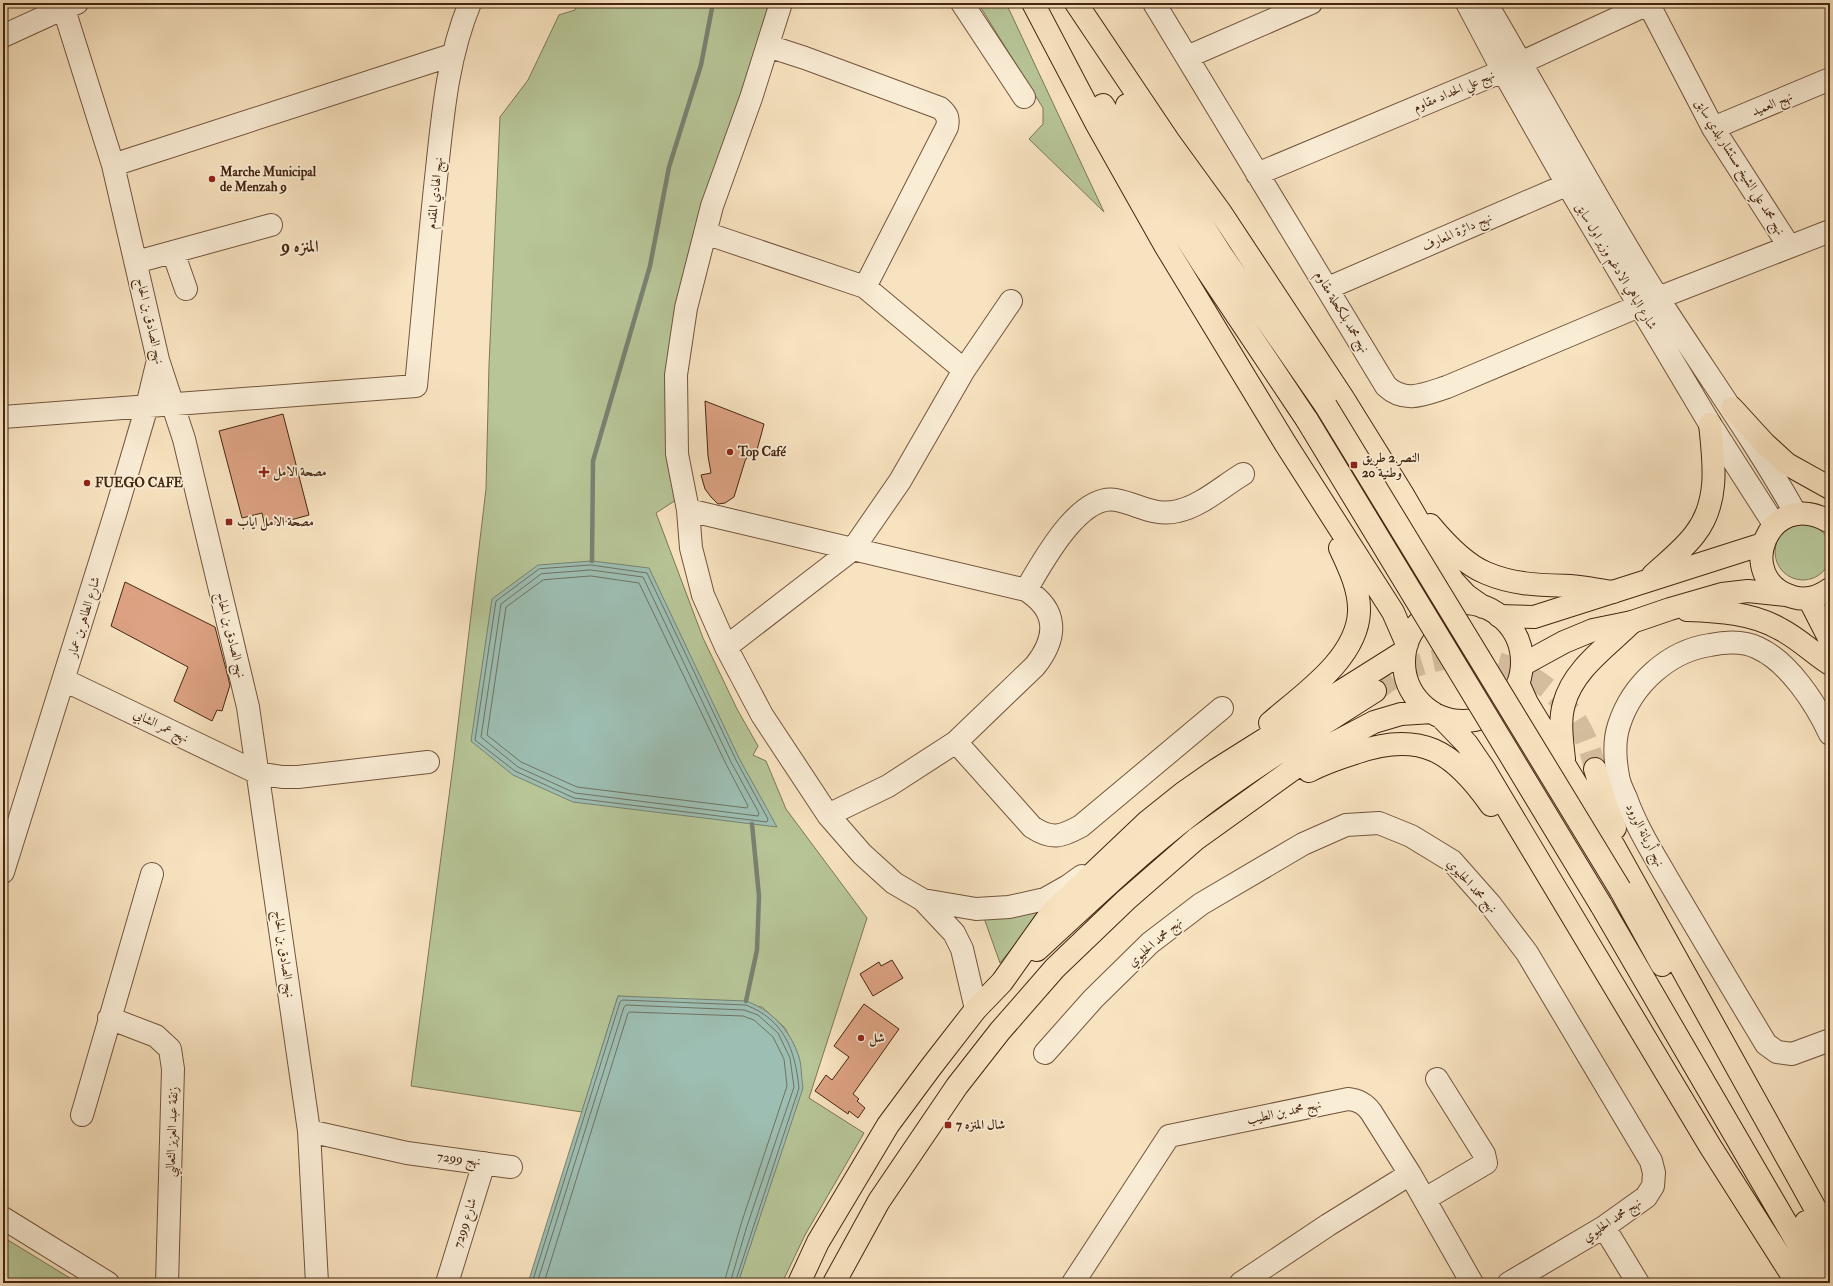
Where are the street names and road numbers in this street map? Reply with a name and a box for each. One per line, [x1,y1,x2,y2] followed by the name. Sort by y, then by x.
[1411,67,1499,120] street label: نهج علي الحداد مقاوم
[1749,88,1796,123] street label: نهج العميد
[1687,96,1789,241] street label: نهج محمد علي الشيخ مستشار بلدي سابق
[423,156,450,230] street label: نهج الهادي المقدم
[1568,200,1660,334] street label: شارع الباهي الادغم وزير اول سابق
[1420,209,1496,257] street label: نهج دائرة المعارف
[1309,268,1373,357] street label: نهج محمد بلكحلة مقاوم
[129,276,168,366] street label: نهج الصادق بن الحاج
[64,575,107,662] street label: شارع الطاهر بن عمار
[210,590,249,680] street label: نهج الصادق بن الحاج
[130,706,191,749] street label: نهج عمر الشابي
[1619,800,1669,871] street label: نهج أريانة الورود
[1441,856,1501,918] street label: نهج محمد الحليوي
[267,909,298,999] street label: نهج الصادق بن الحاج
[1124,914,1188,972] street label: نهج محمد الحليوي
[162,1086,185,1178] street label: زنقة عبد العزيز الثعالبي
[1245,1096,1323,1131] street label: نهج محمد بن الطيب
[436,1148,482,1173] street label: نهج 7299
[1580,1194,1646,1248] street label: نهج محمد الحليوي
[450,1196,483,1251] street label: شارع 7299

